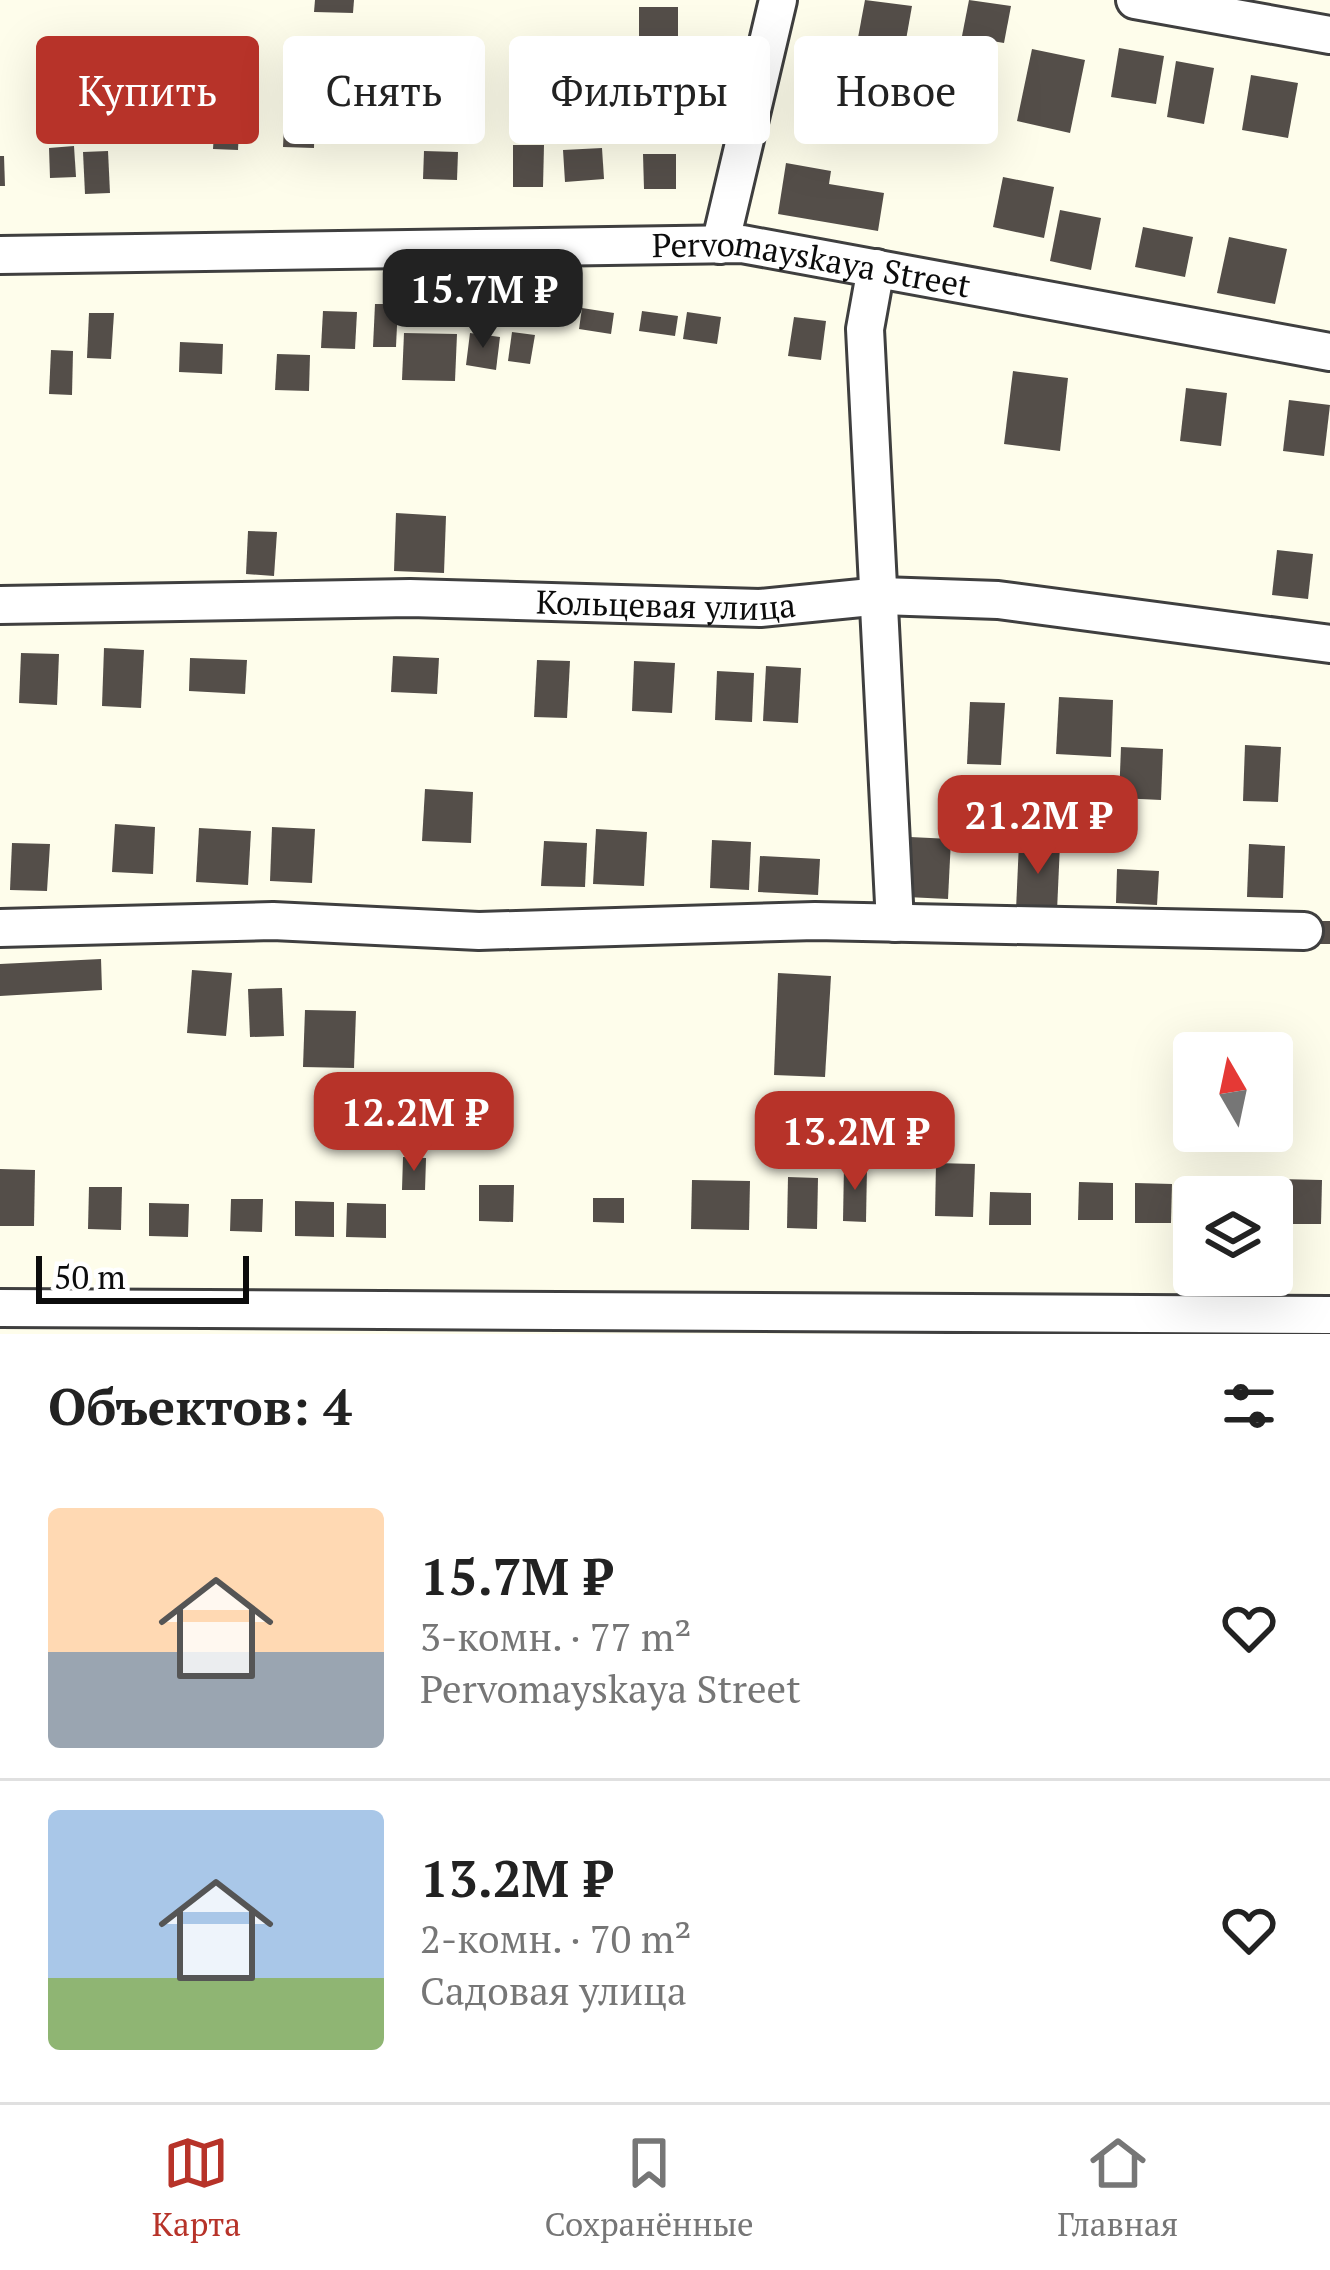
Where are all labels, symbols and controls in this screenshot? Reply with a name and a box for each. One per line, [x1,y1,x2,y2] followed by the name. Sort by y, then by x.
[36,36,259,144] chip: Купить
[283,36,485,144] chip: Снять
[509,36,770,144] chip: Фильтры
[794,36,998,144] chip: Новое
[651,221,974,307] street label: Pervomayskaya Street
[372,249,594,351] pin: 15.7M ₽
[410,262,556,314] text: 15.7M ₽
[535,580,798,629] street label: Кольцевая улица
[927,775,1149,877] pin: 21.2M ₽
[965,788,1111,840] text: 21.2M ₽
[1173,1032,1293,1152] north arrow
[1173,1032,1293,1296] map controls
[303,1072,525,1174] pin: 12.2M ₽
[341,1085,487,1137] text: 12.2M ₽
[744,1091,966,1193] pin: 13.2M ₽
[782,1104,928,1156] text: 13.2M ₽
[1173,1176,1293,1296] button: layers
[36,1250,249,1303] scale bar
[54,1255,126,1298] text: 50 m
[48,1372,352,1440] text: Объектов: 4
[1216,1373,1282,1439] icon: filters
[420,1542,612,1610] text: 15.7M ₽
[144,1556,288,1700] icon: home
[1216,1595,1282,1661] icon: heart
[420,1610,691,1662] text: 3-комн. · 77 m²
[420,1662,801,1714] text: Pervomayskaya Street
[420,1844,612,1912] text: 13.2M ₽
[144,1858,288,2002] icon: home
[1216,1897,1282,1963] icon: heart
[420,1912,691,1964] text: 2-комн. · 70 m²
[420,1964,687,2016] text: Садовая улица
[152,2130,241,2245] tab: Карта
[544,2130,754,2245] tab: Сохранённые
[1057,2130,1178,2245] tab: Главная

